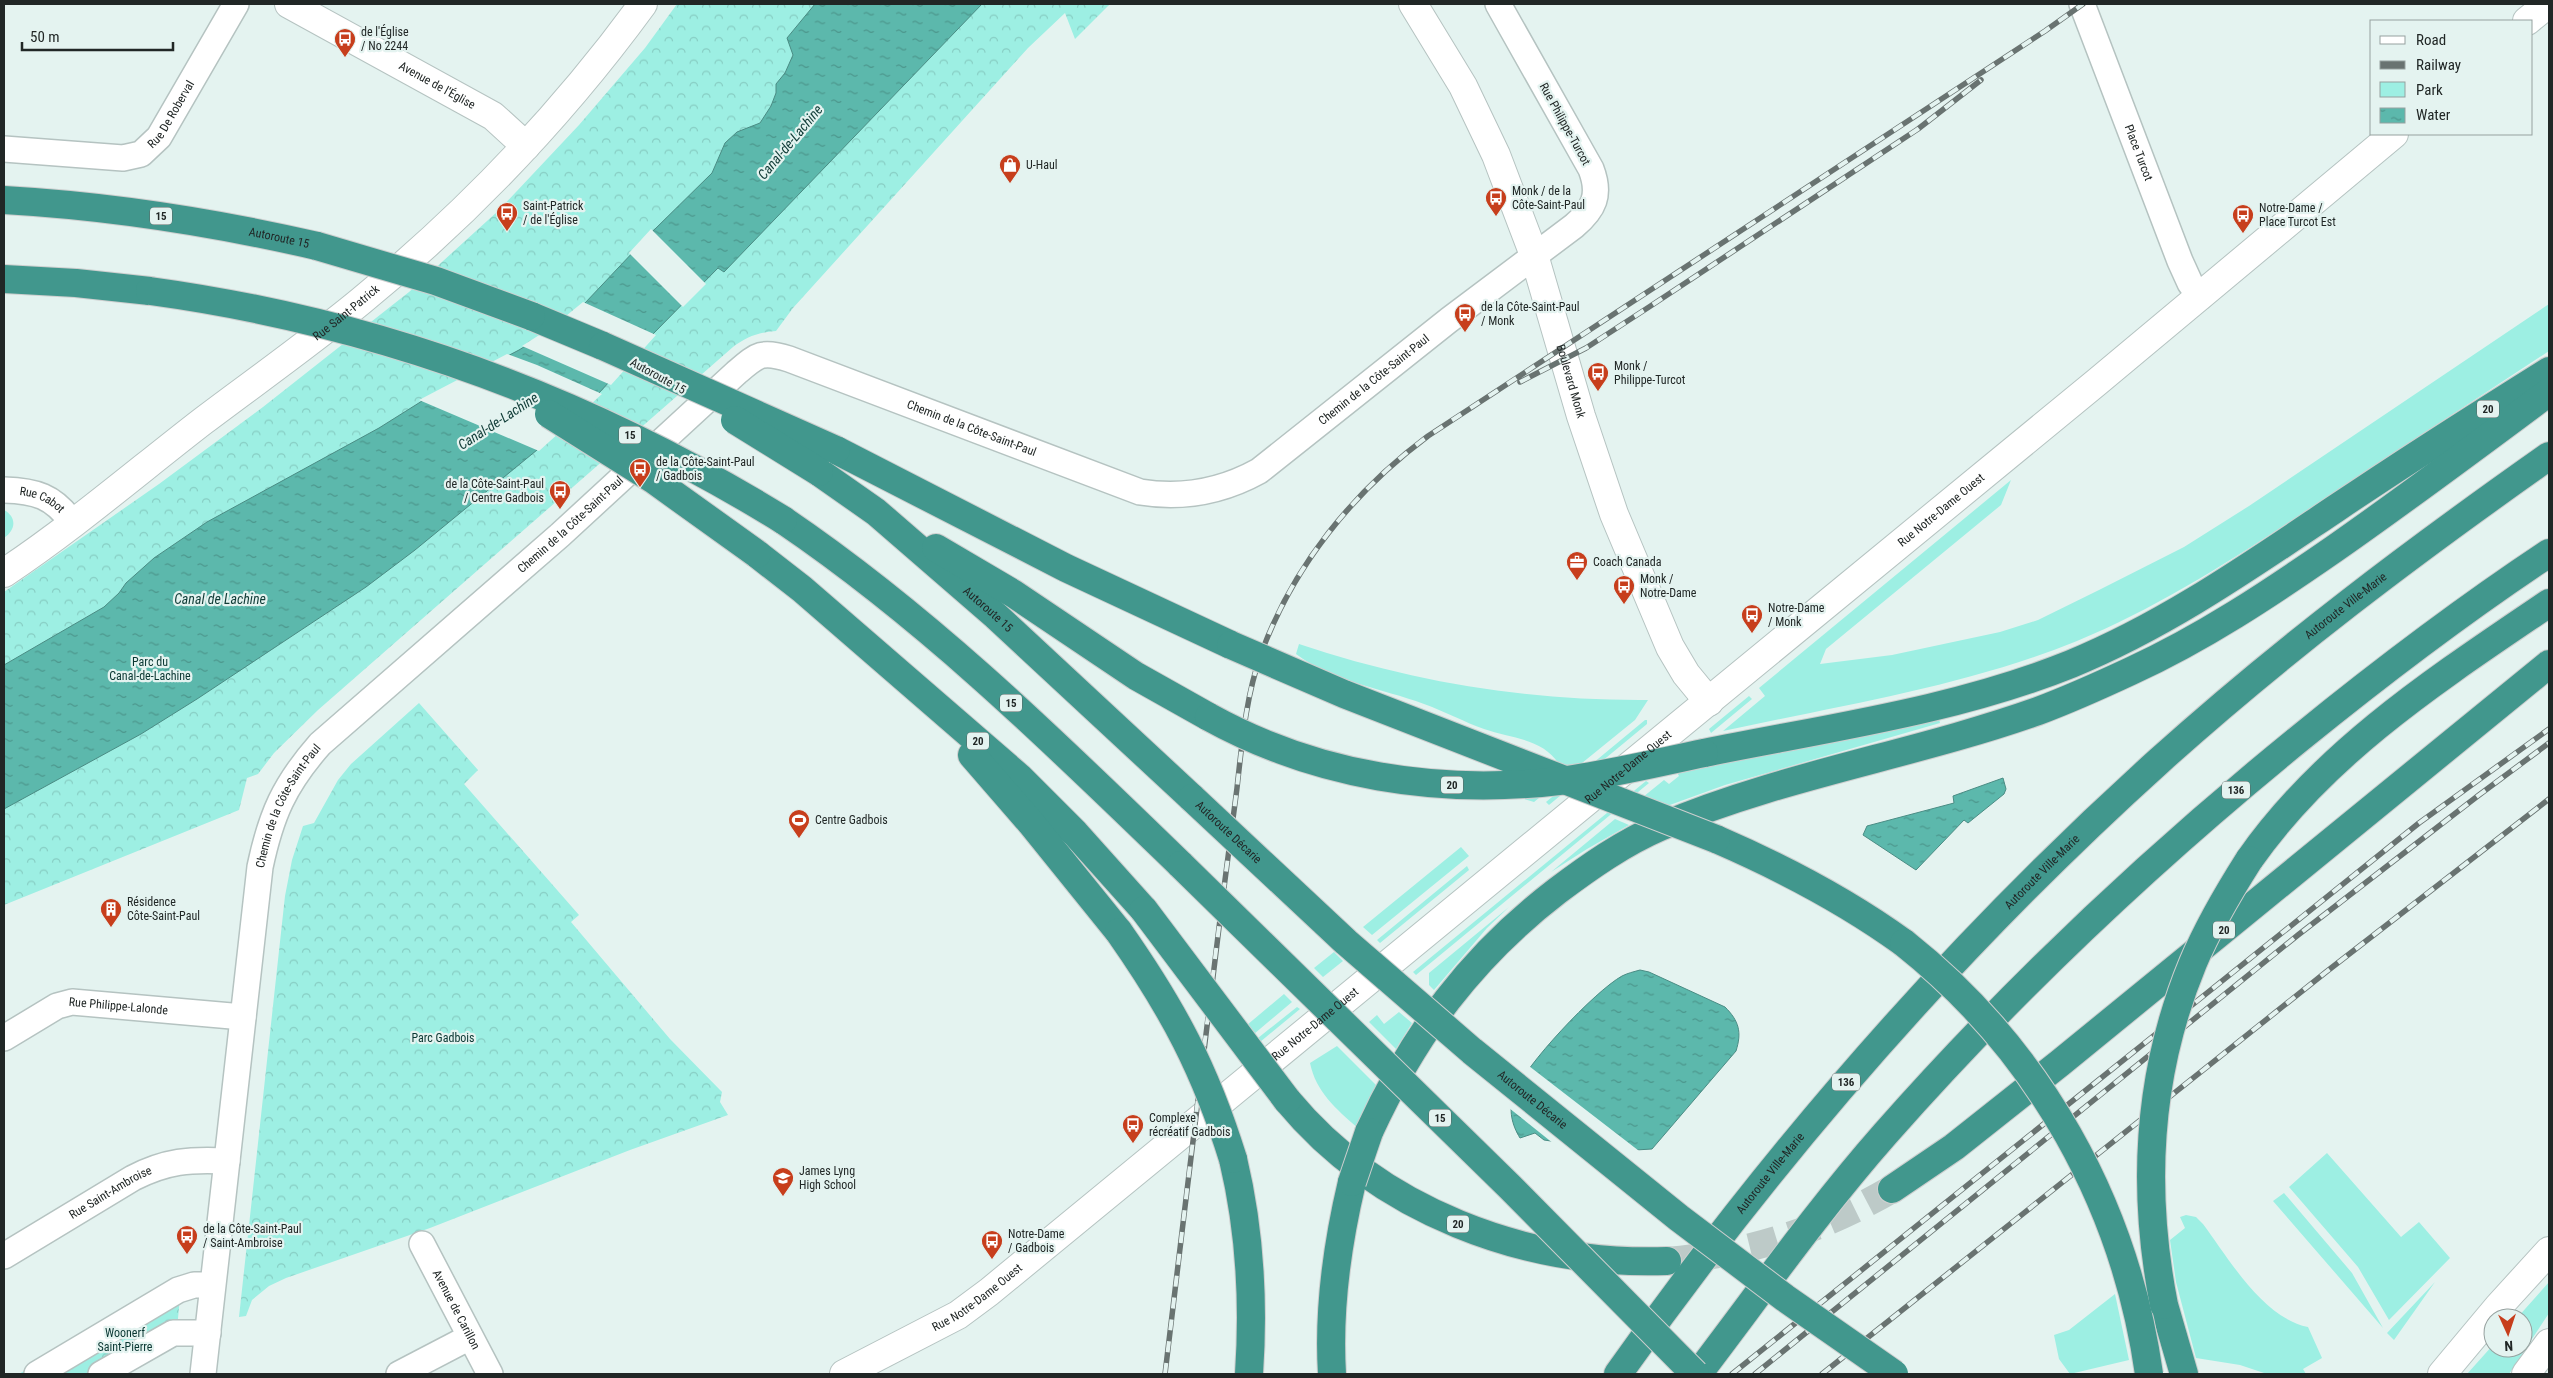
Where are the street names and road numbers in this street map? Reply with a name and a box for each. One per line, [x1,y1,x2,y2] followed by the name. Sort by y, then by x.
[397,59,478,112] street label: Avenue de l'Église
[145,78,197,151] street label: Rue De Roberval
[1537,80,1594,168] street label: Rue Philippe-Turcot
[2122,122,2156,183] street label: Place Turcot
[150,208,172,225] road number: 15
[248,225,311,251] street label: Autoroute 15
[310,281,383,343] street label: Rue Saint-Patrick
[1316,332,1432,428] street label: Chemin de la Côte-Saint-Paul
[1553,343,1588,420] street label: Boulevard Monk
[628,355,688,397] street label: Autoroute 15
[905,397,1038,459] street label: Chemin de la Côte-Saint-Paul
[2477,400,2499,418] road number: 20
[619,426,641,444] road number: 15
[1895,470,1987,550] street label: Rue Notre-Dame Ouest
[515,473,626,576] street label: Chemin de la Côte-Saint-Paul
[19,484,68,516] street label: Rue Cabot
[2302,569,2390,642] street label: Autoroute Ville-Marie
[960,584,1016,635] street label: Autoroute 15
[1000,694,1022,711] road number: 15
[1582,727,1674,807] street label: Rue Notre-Dame Ouest
[967,732,989,749] road number: 20
[253,741,324,869] street label: Chemin de la Côte-Saint-Paul
[1441,776,1463,794] road number: 20
[2222,782,2250,798] road number: 136
[1193,798,1265,867] street label: Autoroute Décarie
[2002,832,2083,912] street label: Autoroute Ville-Marie
[2213,922,2235,938] road number: 20
[1269,984,1361,1064] street label: Rue Notre-Dame Ouest
[68,995,169,1017] street label: Rue Philippe-Lalonde
[1495,1067,1570,1132] street label: Autoroute Décarie
[1832,1074,1860,1090] road number: 136
[1429,1110,1451,1126] road number: 15
[1733,1130,1807,1216] street label: Autoroute Ville-Marie
[67,1163,154,1222] street label: Rue Saint-Ambroise
[1447,1216,1469,1232] road number: 20
[930,1260,1025,1334] street label: Rue Notre-Dame Ouest
[430,1267,483,1352] street label: Avenue de Carillon

